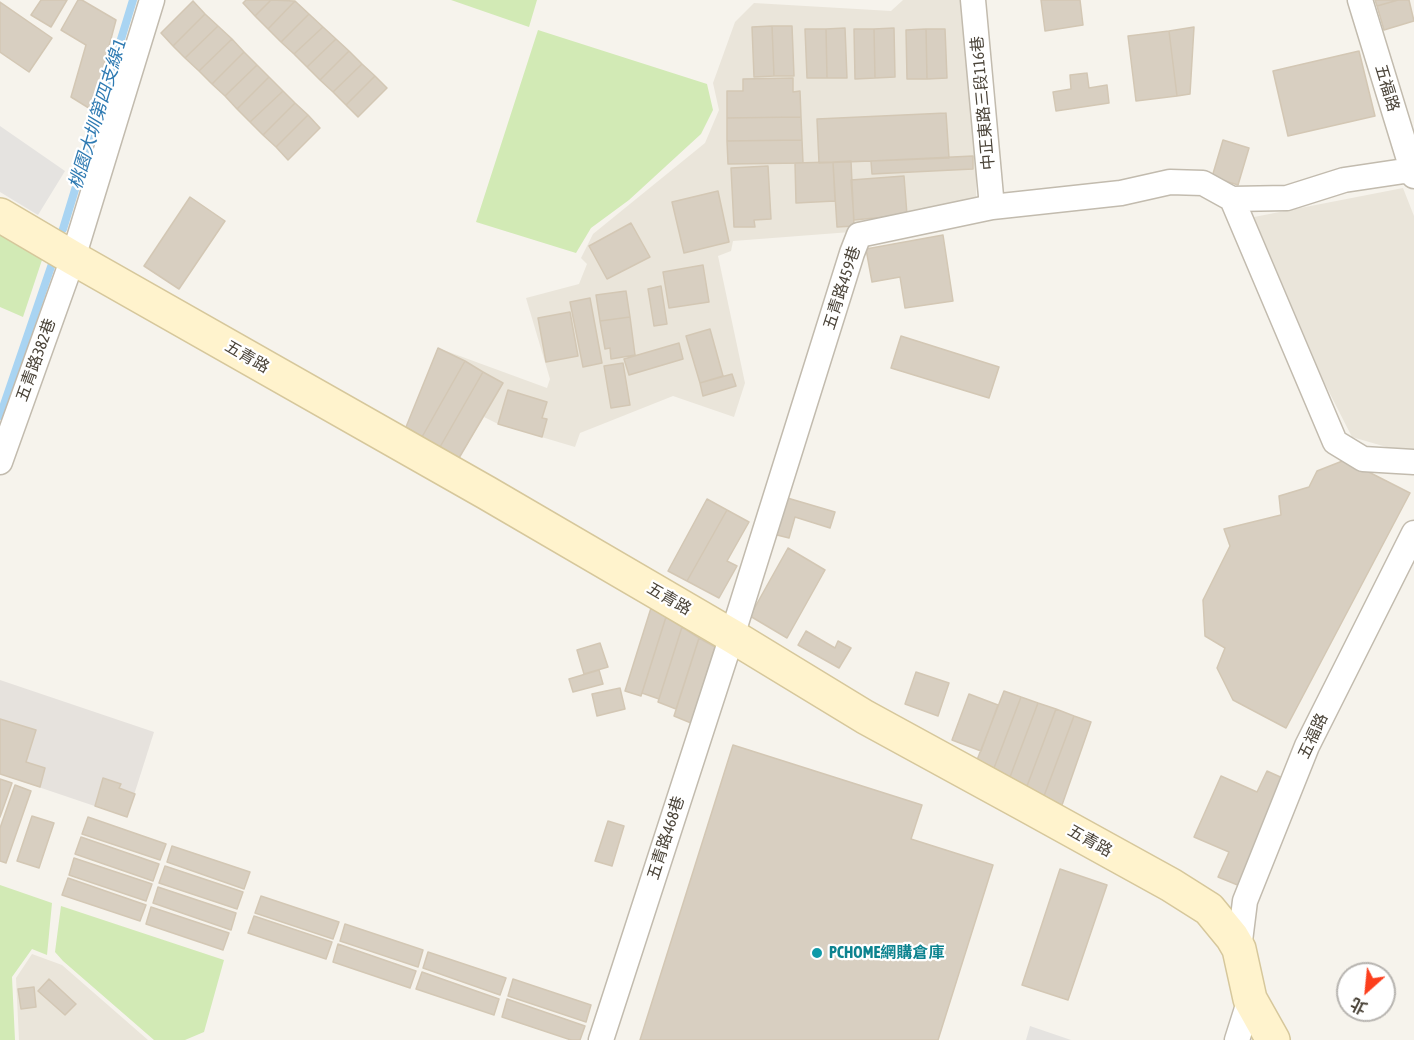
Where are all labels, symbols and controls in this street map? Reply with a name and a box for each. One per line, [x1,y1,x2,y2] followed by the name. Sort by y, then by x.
[968,35,998,171] street label: 中正東路三段116巷
[65,36,131,192] water label: 桃園大圳第四支線-1
[1371,62,1403,114] street label: 五福路
[819,244,865,332] street label: 五青路459巷
[12,316,60,404] street label: 五青路382巷
[221,337,273,377] street label: 五青路
[643,579,695,619] street label: 五青路
[1294,710,1332,762] street label: 五福路
[643,794,689,882] street label: 五青路468巷
[1064,821,1116,861] street label: 五青路
[829,943,944,963] place label: PCHOME網購倉庫
[810,946,824,960] marker: PCHOME網購倉庫
[1336,962,1396,1022] north arrow
[1348,995,1370,1018] text: 北

